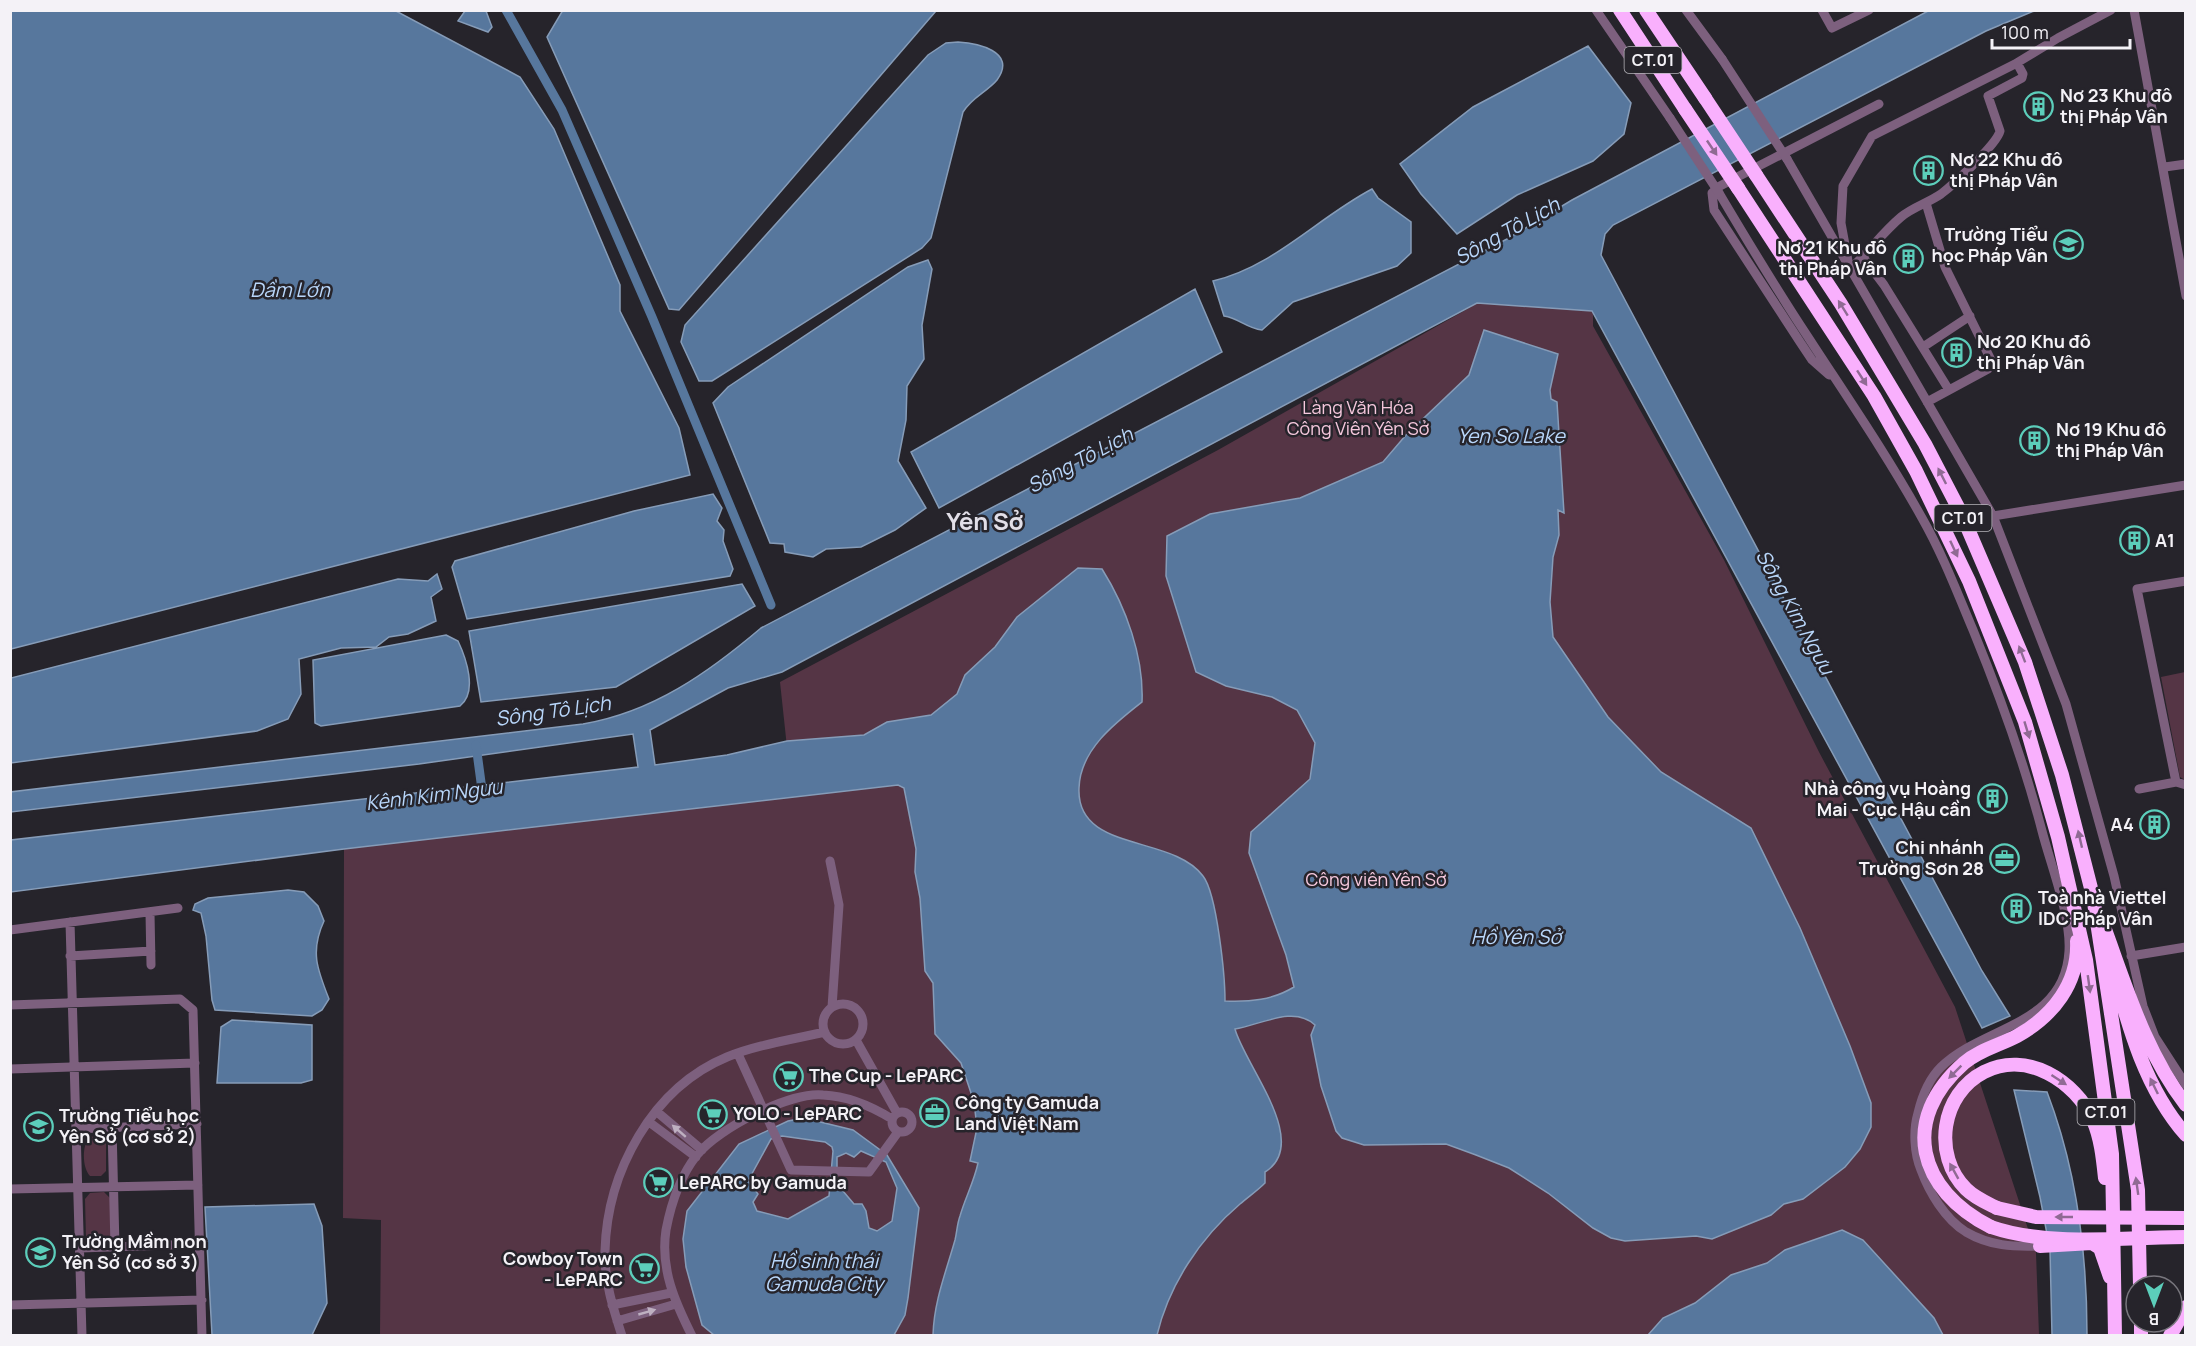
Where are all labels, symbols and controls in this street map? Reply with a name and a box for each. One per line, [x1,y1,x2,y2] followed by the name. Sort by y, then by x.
[1992,12,2130,50] scale bar
[2001,20,2049,44] text: 100 m
[1624,47,1682,73] road number: CT.01
[2060,83,2172,128] place label: Nơ 23 Khu đô thị Pháp Vân
[2023,90,2055,122] building icon: Nơ 23 Khu đô thị Pháp Vân
[1706,140,1718,156] one-way arrow
[1950,147,2063,192] place label: Nơ 22 Khu đô thị Pháp Vân
[1913,154,1945,186] building icon: Nơ 22 Khu đô thị Pháp Vân
[1450,190,1565,270] water label: Sông Tô Lịch
[1932,222,2048,267] place label: Trường Tiểu học Pháp Vân
[2053,229,2085,261] school or university icon: Trường Tiểu học Pháp Vân
[1777,235,1887,280] place label: Nơ 21 Khu đô thị Pháp Vân
[1892,242,1924,274] building icon: Nơ 21 Khu đô thị Pháp Vân
[250,276,331,303] water label: Đầm Lớn
[1838,300,1849,316] one-way arrow
[1977,329,2091,374] place label: Nơ 20 Khu đô thị Pháp Vân
[1940,336,1972,368] building icon: Nơ 20 Khu đô thị Pháp Vân
[1856,369,1867,386] one-way arrow
[1287,395,1429,440] park label: Làng Văn Hóa Công Viên Yên Sở
[2056,417,2166,462] place label: Nơ 19 Khu đô thị Pháp Vân
[1022,420,1138,499] water label: Sông Tô Lịch
[1457,422,1566,449] water label: Yen So Lake
[2019,424,2051,456] building icon: Nơ 19 Khu đô thị Pháp Vân
[1937,467,1947,484] one-way arrow
[946,504,1024,537] district label: Yên Sở
[1934,505,1992,531] road number: CT.01
[2118,525,2150,557] building icon: A1
[2155,528,2175,552] place label: A1
[1950,541,1959,558] one-way arrow
[1750,545,1842,681] water label: Sông Kim Ngưu
[2017,644,2027,662] one-way arrow
[494,689,613,732] water label: Sông Tô Lịch
[2023,721,2032,739] one-way arrow
[364,772,506,816] water label: Kênh Kim Ngưu
[1804,776,1971,821] place label: Nhà công vụ Hoàng Mai - Cục Hậu cần
[1976,783,2008,815] building icon: Nhà công vụ Hoàng Mai - Cục Hậu cần
[2139,809,2171,841] building icon: A4
[2110,812,2134,836] place label: A4
[2075,830,2084,849] one-way arrow
[1859,835,1984,880] place label: Chi nhánh Trường Sơn 28
[1989,842,2021,874] office icon: Chi nhánh Trường Sơn 28
[1305,867,1447,891] park label: Công viên Yên Sở
[2038,885,2167,930] place label: Toà nhà Viettel IDC Pháp Vân
[2001,892,2033,924] building icon: Toà nhà Viettel IDC Pháp Vân
[1471,923,1564,950] water label: Hồ Yên Sở
[2085,975,2094,994] one-way arrow
[772,1060,804,1092] supermarket icon: The Cup - LePARC
[809,1063,964,1087] place label: The Cup - LePARC
[1948,1065,1962,1080] one-way arrow
[2050,1074,2066,1086] one-way arrow
[2149,1077,2159,1094] one-way arrow
[955,1090,1099,1135] place label: Công ty Gamuda Land Việt Nam
[918,1097,950,1129] office icon: Công ty Gamuda Land Việt Nam
[696,1098,728,1130] supermarket icon: YOLO - LePARC
[2078,1099,2134,1125] road number: CT.01
[733,1101,862,1125] place label: YOLO - LePARC
[59,1103,199,1148] place label: Trường Tiểu học Yên Sở (cơ sở 2)
[22,1110,54,1142] school or university icon: Trường Tiểu học Yên Sở (cơ sở 2)
[672,1125,687,1138] one-way arrow
[1949,1162,1959,1179] one-way arrow
[642,1167,674,1199] supermarket icon: LePARC by Gamuda
[679,1170,847,1194] place label: LePARC by Gamuda
[2132,1176,2141,1195] one-way arrow
[2055,1212,2074,1222] one-way arrow
[62,1229,207,1274] place label: Trường Mầm non Yên Sở (cơ sở 3)
[25,1236,57,1268] school or university icon: Trường Mầm non Yên Sở (cơ sở 3)
[503,1246,623,1291] place label: Cowboy Town - LePARC
[765,1247,886,1297] water label: Hồ sinh thái Gamuda City
[628,1253,660,1285] supermarket icon: Cowboy Town - LePARC
[2124,1274,2184,1334] north arrow
[637,1307,656,1317] one-way arrow
[2149,1308,2159,1330] text: B

